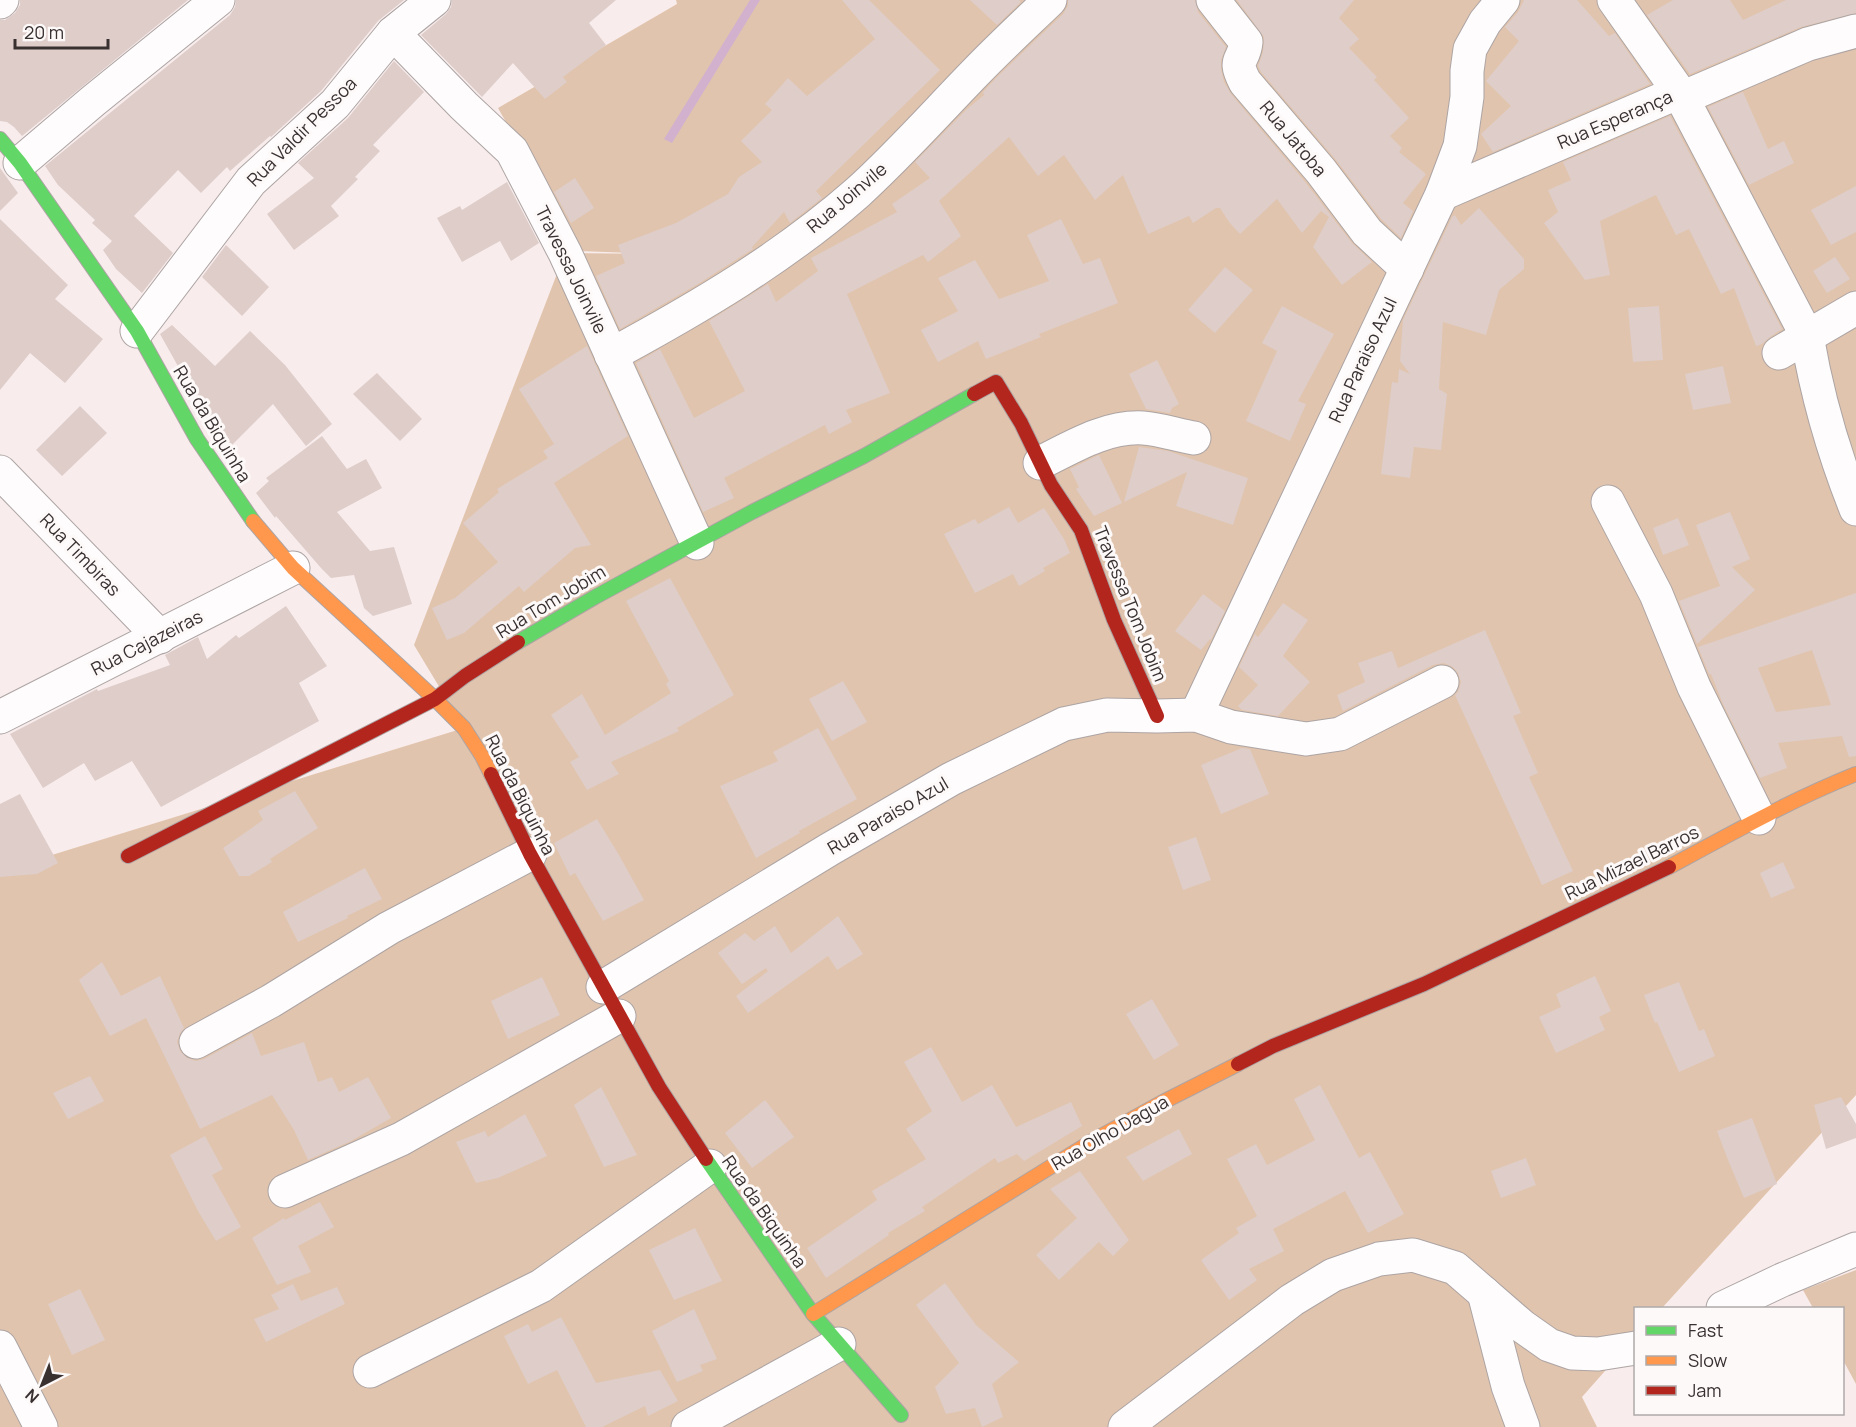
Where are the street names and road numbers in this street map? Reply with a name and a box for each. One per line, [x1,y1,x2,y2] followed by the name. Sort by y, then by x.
[241,71,361,191] street label: Rua Valdir Pessoa
[1553,84,1676,154] street label: Rua Esperança
[1255,95,1333,181] street label: Rua Jatoba
[801,157,891,238] street label: Rua Joinvile
[531,202,613,337] street label: Travessa Joinvile
[1322,293,1402,426] street label: Rua Paraiso Azul
[169,361,257,486] street label: Rua da Biquinha
[35,508,126,601] street label: Rua Timbiras
[1089,522,1173,685] street label: Travessa Tom Jobim
[491,559,610,643] street label: Rua Tom Jobim
[87,604,206,681] street label: Rua Cajazeiras
[480,730,562,859] street label: Rua da Biquinha
[823,771,952,860] street label: Rua Paraiso Azul
[1561,819,1702,905] street label: Rua Mizael Barros
[1047,1089,1172,1175] street label: Rua Olho Dagua
[717,1150,813,1272] street label: Rua da Biquinha

